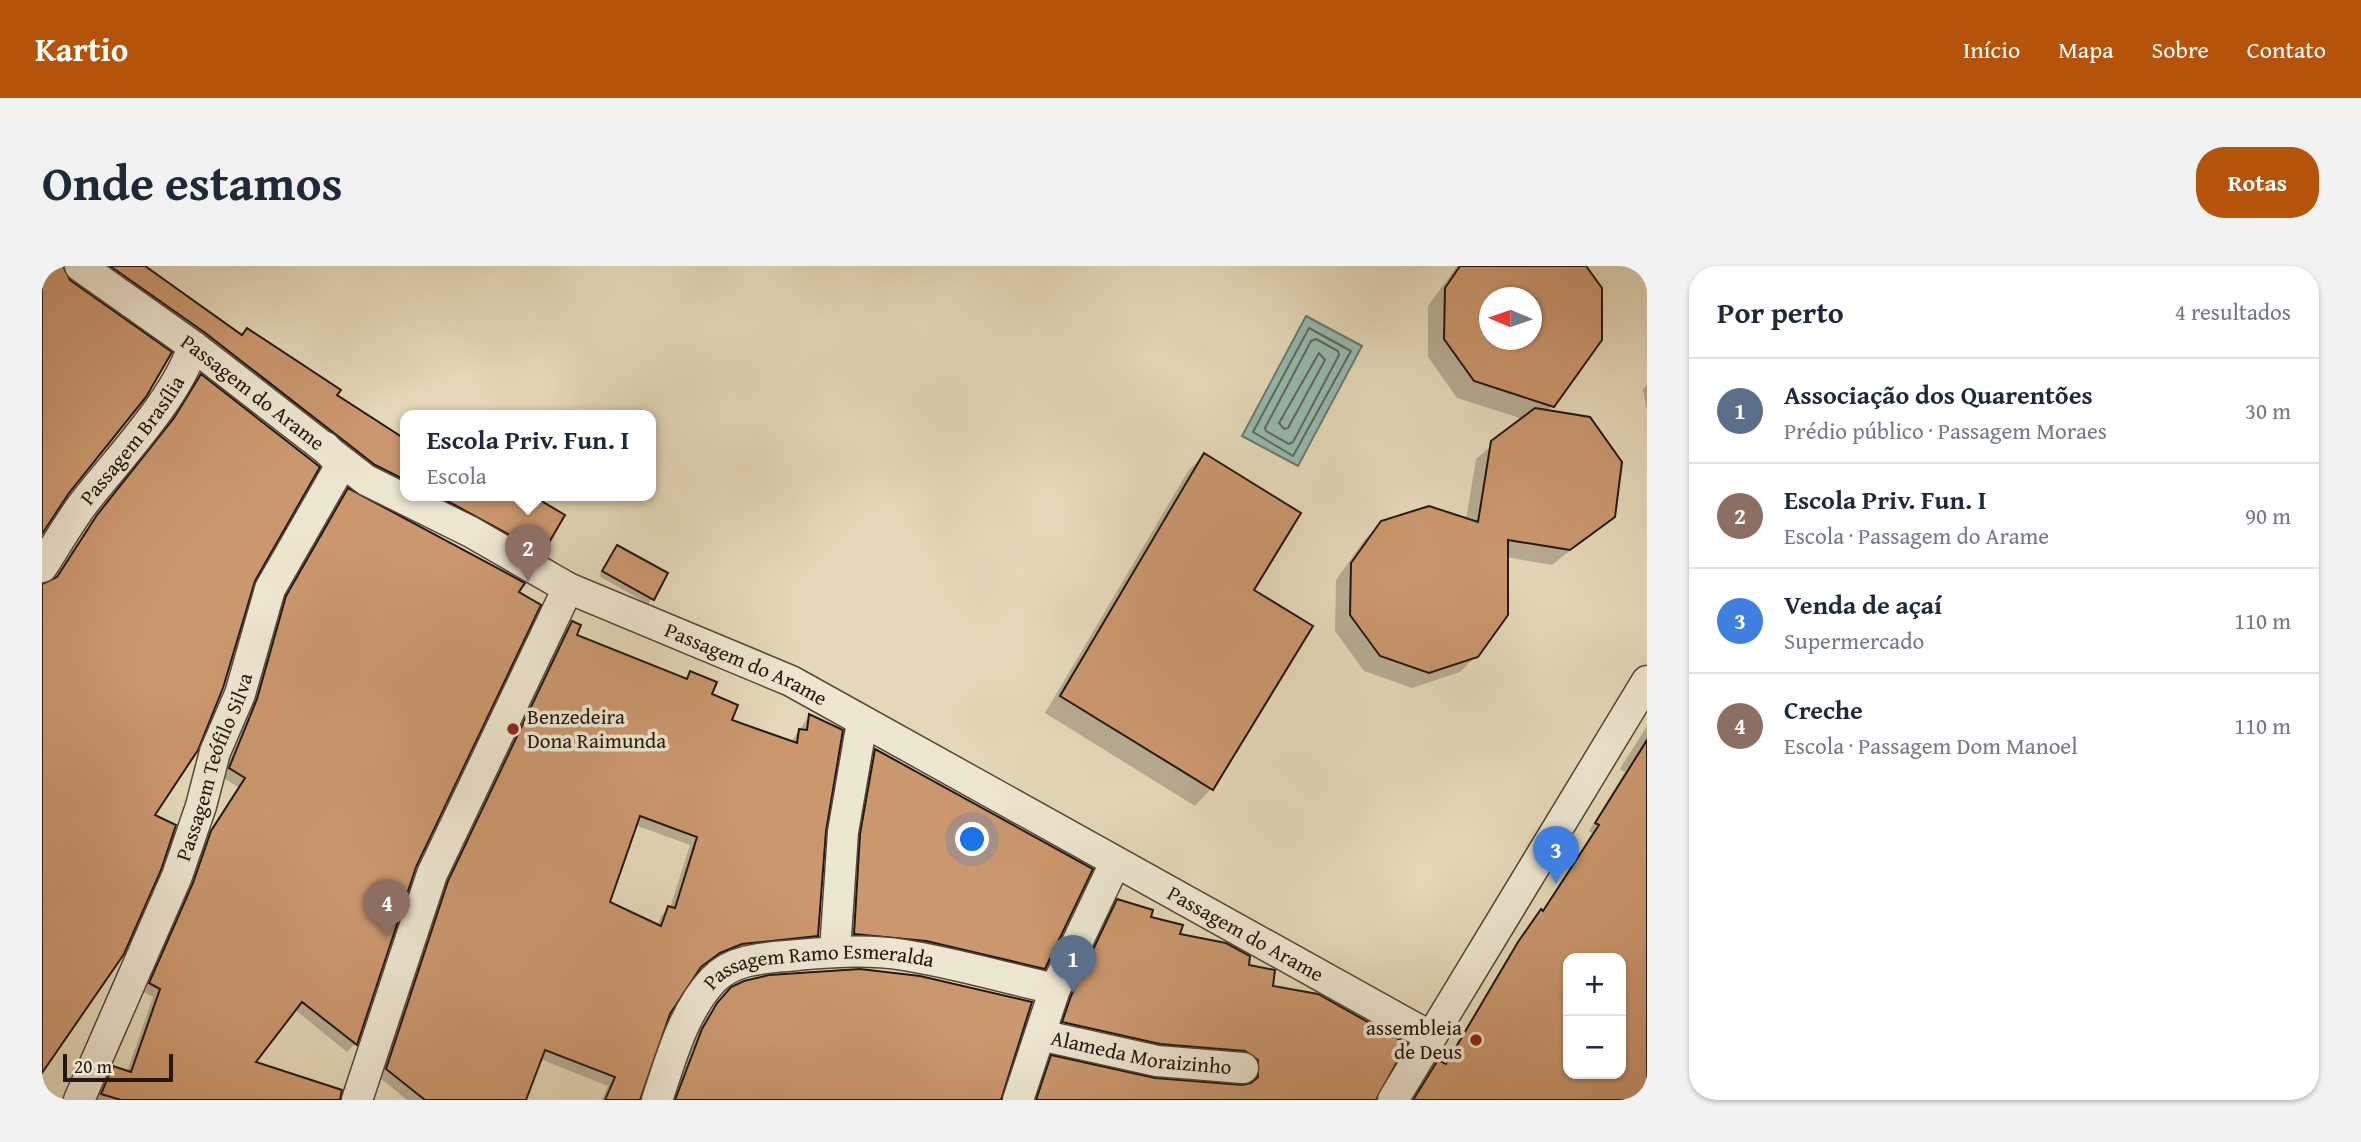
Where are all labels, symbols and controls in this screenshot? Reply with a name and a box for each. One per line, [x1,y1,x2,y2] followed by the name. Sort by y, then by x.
[35,25,128,73] text: Kartio
[1963,32,2020,67] text: Início
[2058,32,2114,67] text: Mapa
[2152,32,2209,67] text: Sobre
[2247,32,2326,67] text: Contato
[42,146,343,218] text: Onde estamos
[2196,147,2319,218] button: Rotas
[1479,287,1542,350] north arrow
[1717,290,1844,334] text: Por perto
[2175,295,2291,328] text: 4 resultados
[175,326,332,458] street label: Passagem do Arame
[72,369,192,511] street label: Passagem Brasília
[1784,375,2093,414] text: Associação dos Quarentões
[1734,394,1746,427] text: 1
[2245,394,2291,427] text: 30 m
[400,410,656,501] popup
[1784,414,2107,447] text: Prédio público · Passagem Moraes
[427,420,629,459] text: Escola Priv. Fun. I
[427,459,487,492] text: Escola
[1784,480,1987,519] text: Escola Priv. Fun. I
[1734,499,1746,532] text: 2
[2245,499,2291,532] text: 90 m
[1784,519,2049,552] text: Escola · Passagem do Arame
[505,524,551,582] pin: 2
[1784,585,1942,624] text: Venda de açaí
[1734,604,1746,637] text: 3
[2234,604,2291,637] text: 110 m
[660,614,833,713] street label: Passagem do Arame
[1784,624,1924,657] text: Supermercado
[167,669,260,865] street label: Passagem Teófilo Silva
[1784,690,1863,729] text: Creche
[527,701,666,756] place label: Benzedeira Dona Raimunda
[1734,709,1746,742] text: 4
[2234,709,2291,742] text: 110 m
[505,721,521,737] marker: Benzedeira Dona Raimunda
[1784,729,2078,762] text: Escola · Passagem Dom Manoel
[955,822,989,856] your location
[1533,826,1579,884] pin: 3
[1162,877,1330,989] street label: Passagem do Arame
[364,879,410,937] pin: 4
[1050,935,1096,993] pin: 1
[695,936,937,996] street label: Passagem Ramo Esmeralda
[1563,953,1626,1079] map controls
[1563,953,1626,1016] button: +
[1366,1012,1462,1067] place label: assembleia de Deus
[1563,1016,1626,1079] button: −
[1048,1022,1233,1082] street label: Alameda Moraizinho
[1468,1032,1484,1048] marker: assembleia de Deus
[63,1051,173,1083] scale bar
[74,1052,112,1080] text: 20 m

